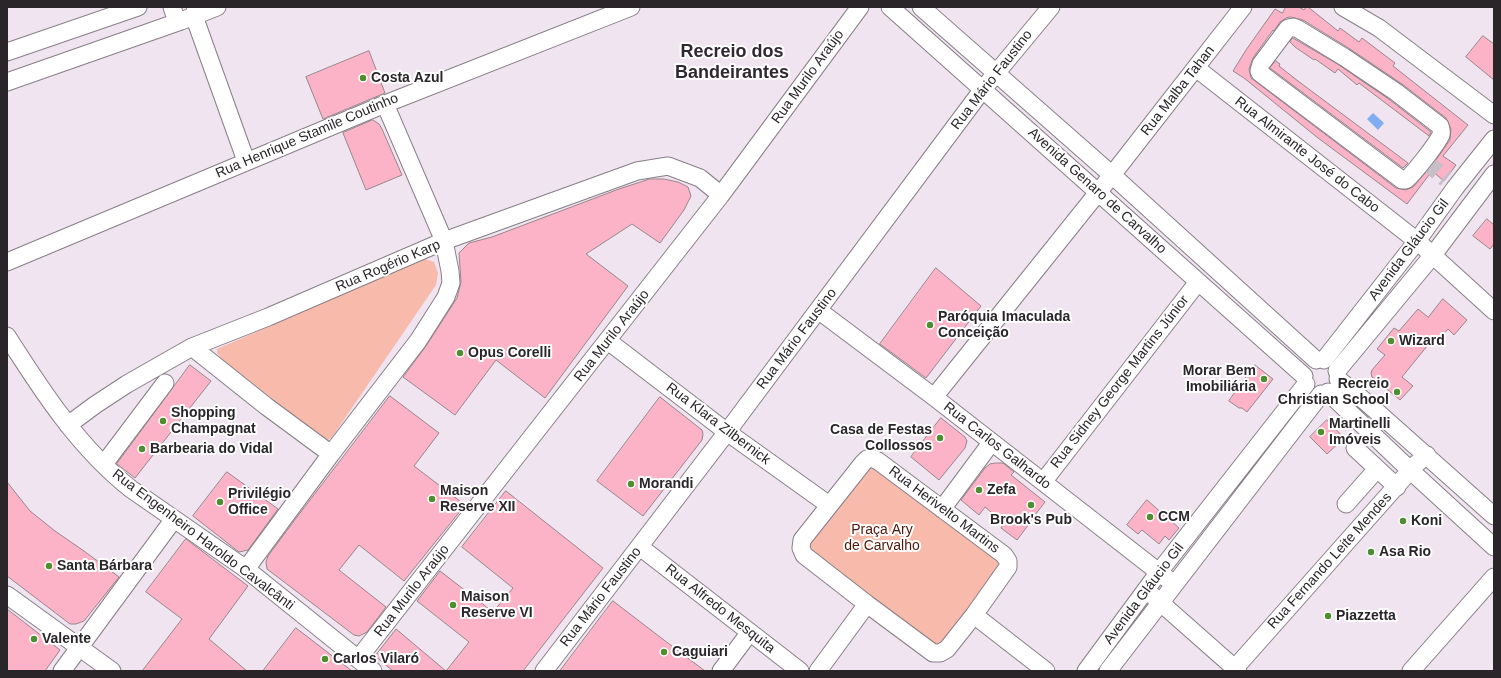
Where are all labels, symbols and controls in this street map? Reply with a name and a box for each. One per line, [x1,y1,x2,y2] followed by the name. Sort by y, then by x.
[768,27,848,127] street label: Rua Murilo Araújo
[948,27,1036,133] street label: Rua Mário Faustino
[675,41,789,84] district label: Recreio dos Bandeirantes
[1138,43,1218,139] street label: Rua Malba Tahan
[371,70,443,86] place label: Costa Azul
[358,73,368,83] marker: Costa Azul
[213,90,401,182] street label: Rua Henrique Stamile Coutinho
[1231,93,1383,217] street label: Rua Almirante José do Cabo
[1024,124,1170,258] street label: Avenida Genaro de Carvalho
[1365,196,1453,304] street label: Avenida Gláucio Gil
[333,236,443,296] street label: Rua Rogério Karp
[754,285,840,393] street label: Rua Mário Faustino
[571,287,653,385] street label: Rua Murilo Araújo
[1047,292,1193,472] street label: Rua Sidney George Martins Júnior
[938,309,1070,342] place label: Paróquia Imaculada Conceição
[925,320,935,330] marker: Paróquia Imaculada Conceição
[1399,333,1445,349] place label: Wizard
[1386,336,1396,346] marker: Wizard
[468,345,551,361] place label: Opus Corelli
[455,348,465,358] marker: Opus Corelli
[1183,363,1256,396] place label: Morar Bem Imobiliária
[1259,374,1269,384] marker: Morar Bem Imobiliária
[1278,376,1389,408] place label: Recreio Christian School
[663,379,773,469] street label: Rua Klara Zilbernick
[1392,387,1402,397] marker: Recreio Christian School
[940,399,1054,493] street label: Rua Carlos Galhardo
[171,405,256,438] place label: Shopping Champagnat
[158,416,168,426] marker: Shopping Champagnat
[1329,416,1390,448] place label: Martinelli Imóveis
[830,422,932,454] place label: Casa de Festas Collossos
[1316,427,1326,437] marker: Martinelli Imóveis
[935,433,945,443] marker: Casa de Festas Collossos
[150,441,273,457] place label: Barbearia do Vidal
[137,444,147,454] marker: Barbearia do Vidal
[885,463,1003,557] street label: Rua Herivelto Martins
[109,466,297,614] street label: Rua Engenheiro Haroldo Cavalcânti
[639,476,693,492] place label: Morandi
[626,479,636,489] marker: Morandi
[987,482,1016,498] place label: Zefa
[440,483,515,516] place label: Maison Reserve XII
[974,485,984,495] marker: Zefa
[228,486,291,518] place label: Privilégio Office
[1264,489,1396,633] street label: Rua Fernando Leite Mendes
[427,494,437,504] marker: Maison Reserve XII
[215,497,225,507] marker: Privilégio Office
[1026,500,1036,510] marker: Brook's Pub
[1158,509,1190,525] place label: CCM
[990,512,1072,528] place label: Brook's Pub
[1145,512,1155,522] marker: CCM
[1411,513,1442,529] place label: Koni
[1398,516,1408,526] marker: Koni
[844,522,920,554] park label: Praça Ary de Carvalho
[1100,540,1188,648] street label: Avenida Gláucio Gil
[371,542,453,640] street label: Rua Murilo Araújo
[557,544,645,650] street label: Rua Mário Faustino
[1379,544,1431,560] place label: Asa Rio
[1366,547,1376,557] marker: Asa Rio
[57,558,152,574] place label: Santa Bárbara
[44,561,54,571] marker: Santa Bárbara
[662,561,778,657] street label: Rua Alfredo Mesquita
[461,589,533,622] place label: Maison Reserve VI
[448,600,458,610] marker: Maison Reserve VI
[1336,608,1396,624] place label: Piazzetta
[1323,611,1333,621] marker: Piazzetta
[42,631,91,647] place label: Valente
[29,634,39,644] marker: Valente
[672,644,728,660] place label: Caguiari
[659,647,669,657] marker: Caguiari
[333,651,419,667] place label: Carlos Vilaró
[320,654,330,664] marker: Carlos Vilaró

